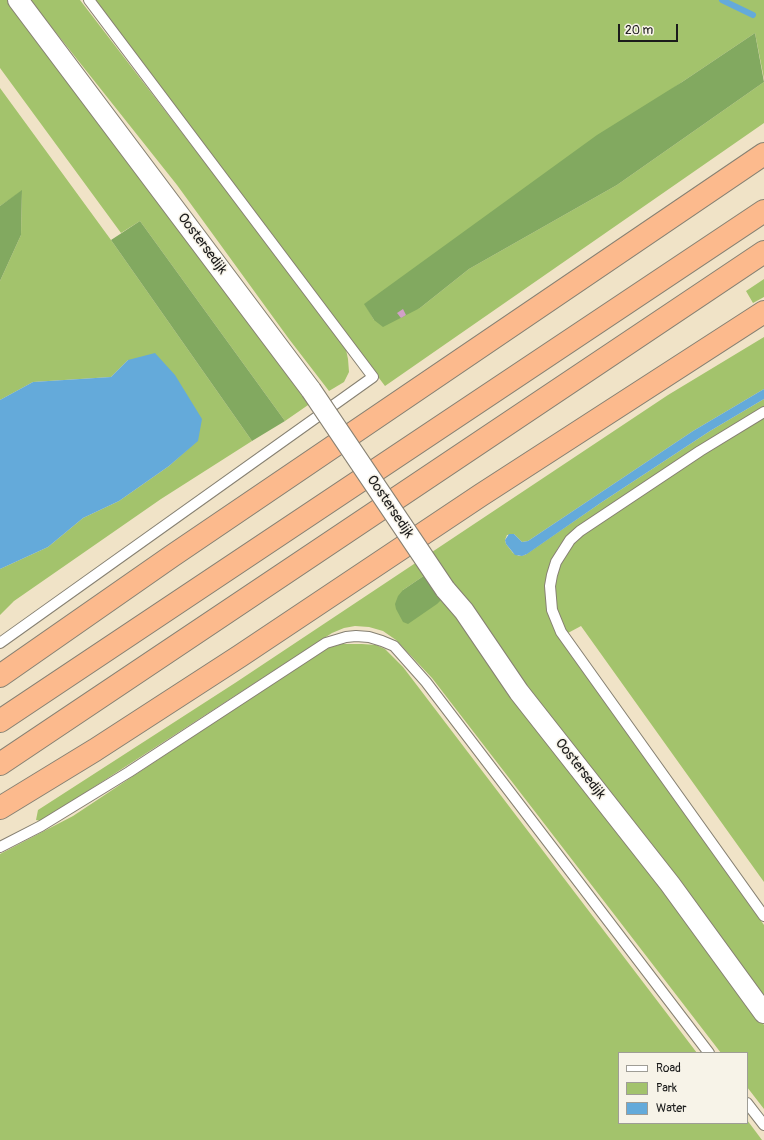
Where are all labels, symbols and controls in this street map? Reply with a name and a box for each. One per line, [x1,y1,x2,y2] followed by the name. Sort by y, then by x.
[620,16,680,42] scale bar
[625,23,653,38] text: 20 m
[174,210,230,278] street label: Oostersedijk
[363,472,417,542] street label: Oostersedijk
[551,735,609,803] street label: Oostersedijk
[618,1052,748,1124] legend
[656,1061,681,1076] text: Road
[656,1081,677,1096] text: Park
[656,1101,687,1116] text: Water

